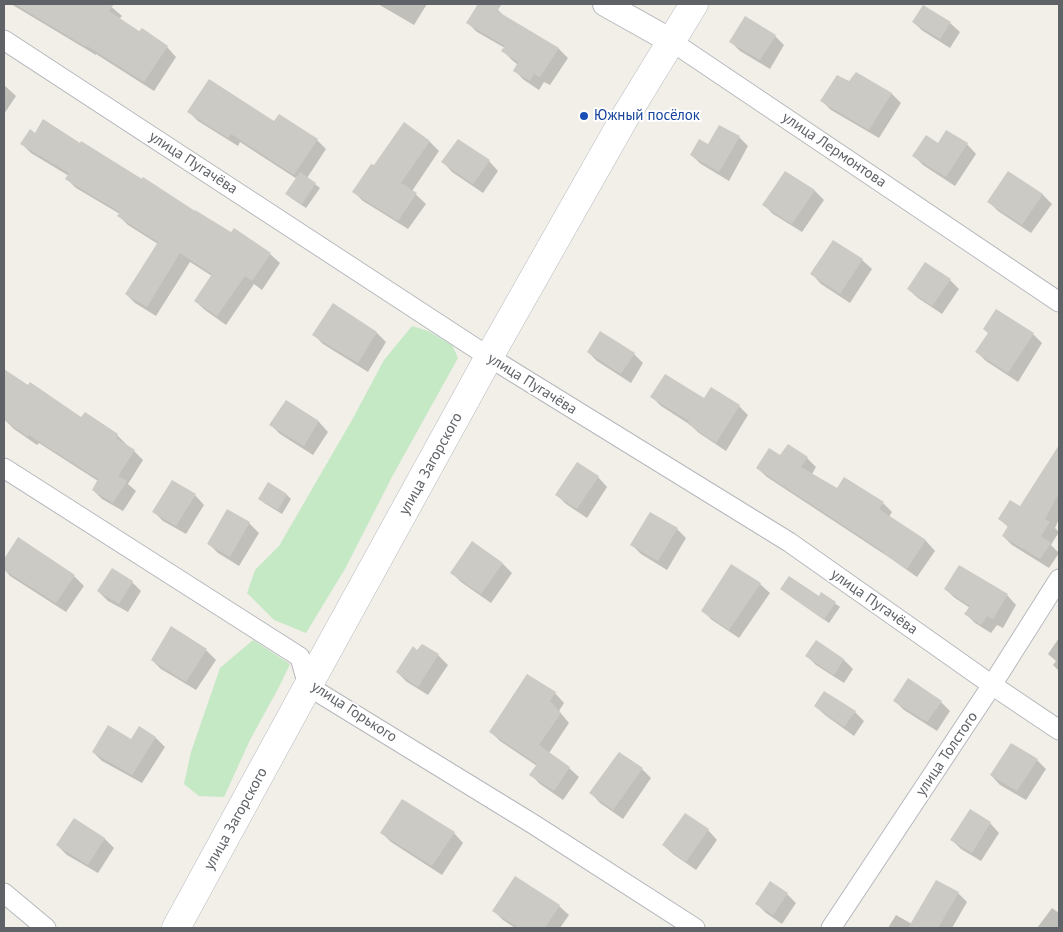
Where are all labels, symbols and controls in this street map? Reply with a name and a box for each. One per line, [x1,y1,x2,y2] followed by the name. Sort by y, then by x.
[594,107,700,125] place label: Южный посёлок
[778,108,890,192] street label: улица Лермонтова
[578,110,590,122] marker: Южный посёлок
[145,128,241,198] street label: улица Пугачёва
[484,349,580,419] street label: улица Пугачёва
[395,410,467,518] street label: улица Загорского
[827,565,921,639] street label: улица Пугачёва
[308,678,400,746] street label: улица Горького
[912,708,982,800] street label: улица Толстого
[200,765,272,873] street label: улица Загорского

